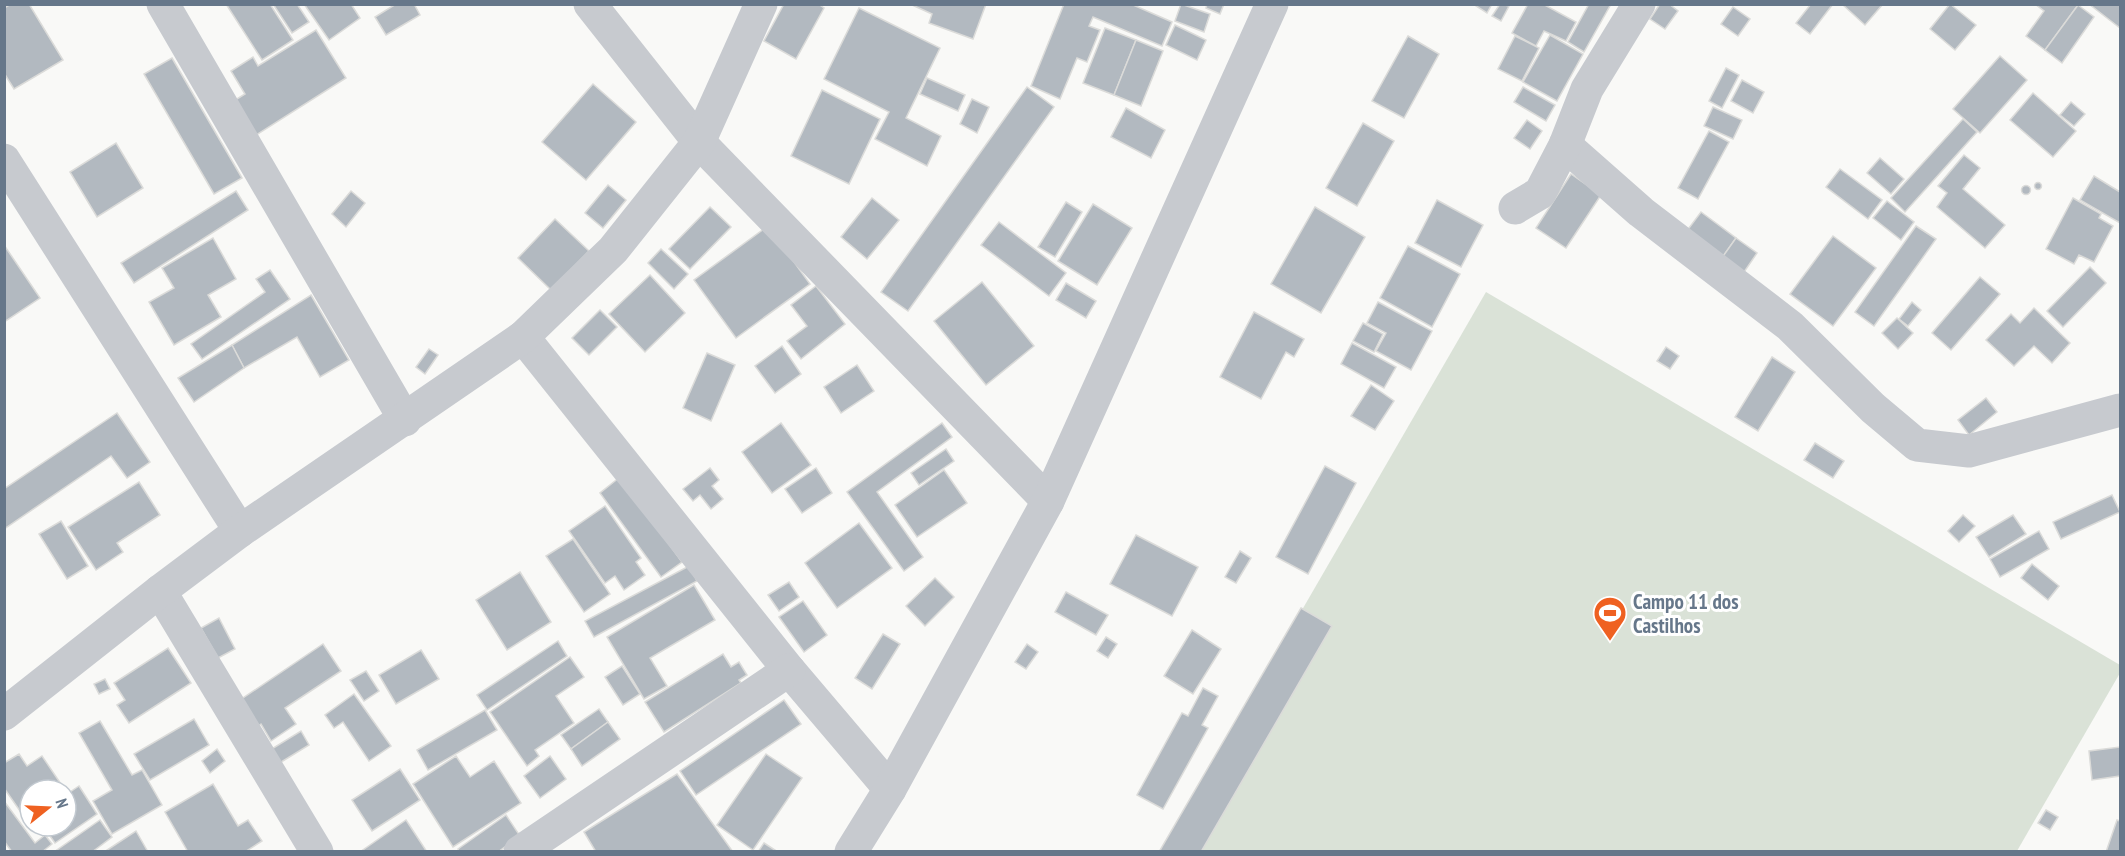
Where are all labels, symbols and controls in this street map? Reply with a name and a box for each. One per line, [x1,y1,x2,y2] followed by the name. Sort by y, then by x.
[1633,588,1738,639] place label: Campo 11 dos Castilhos
[1592,595,1628,642] sports icon: Campo 11 dos Castilhos
[18,778,78,838] north arrow
[51,796,73,811] text: N

